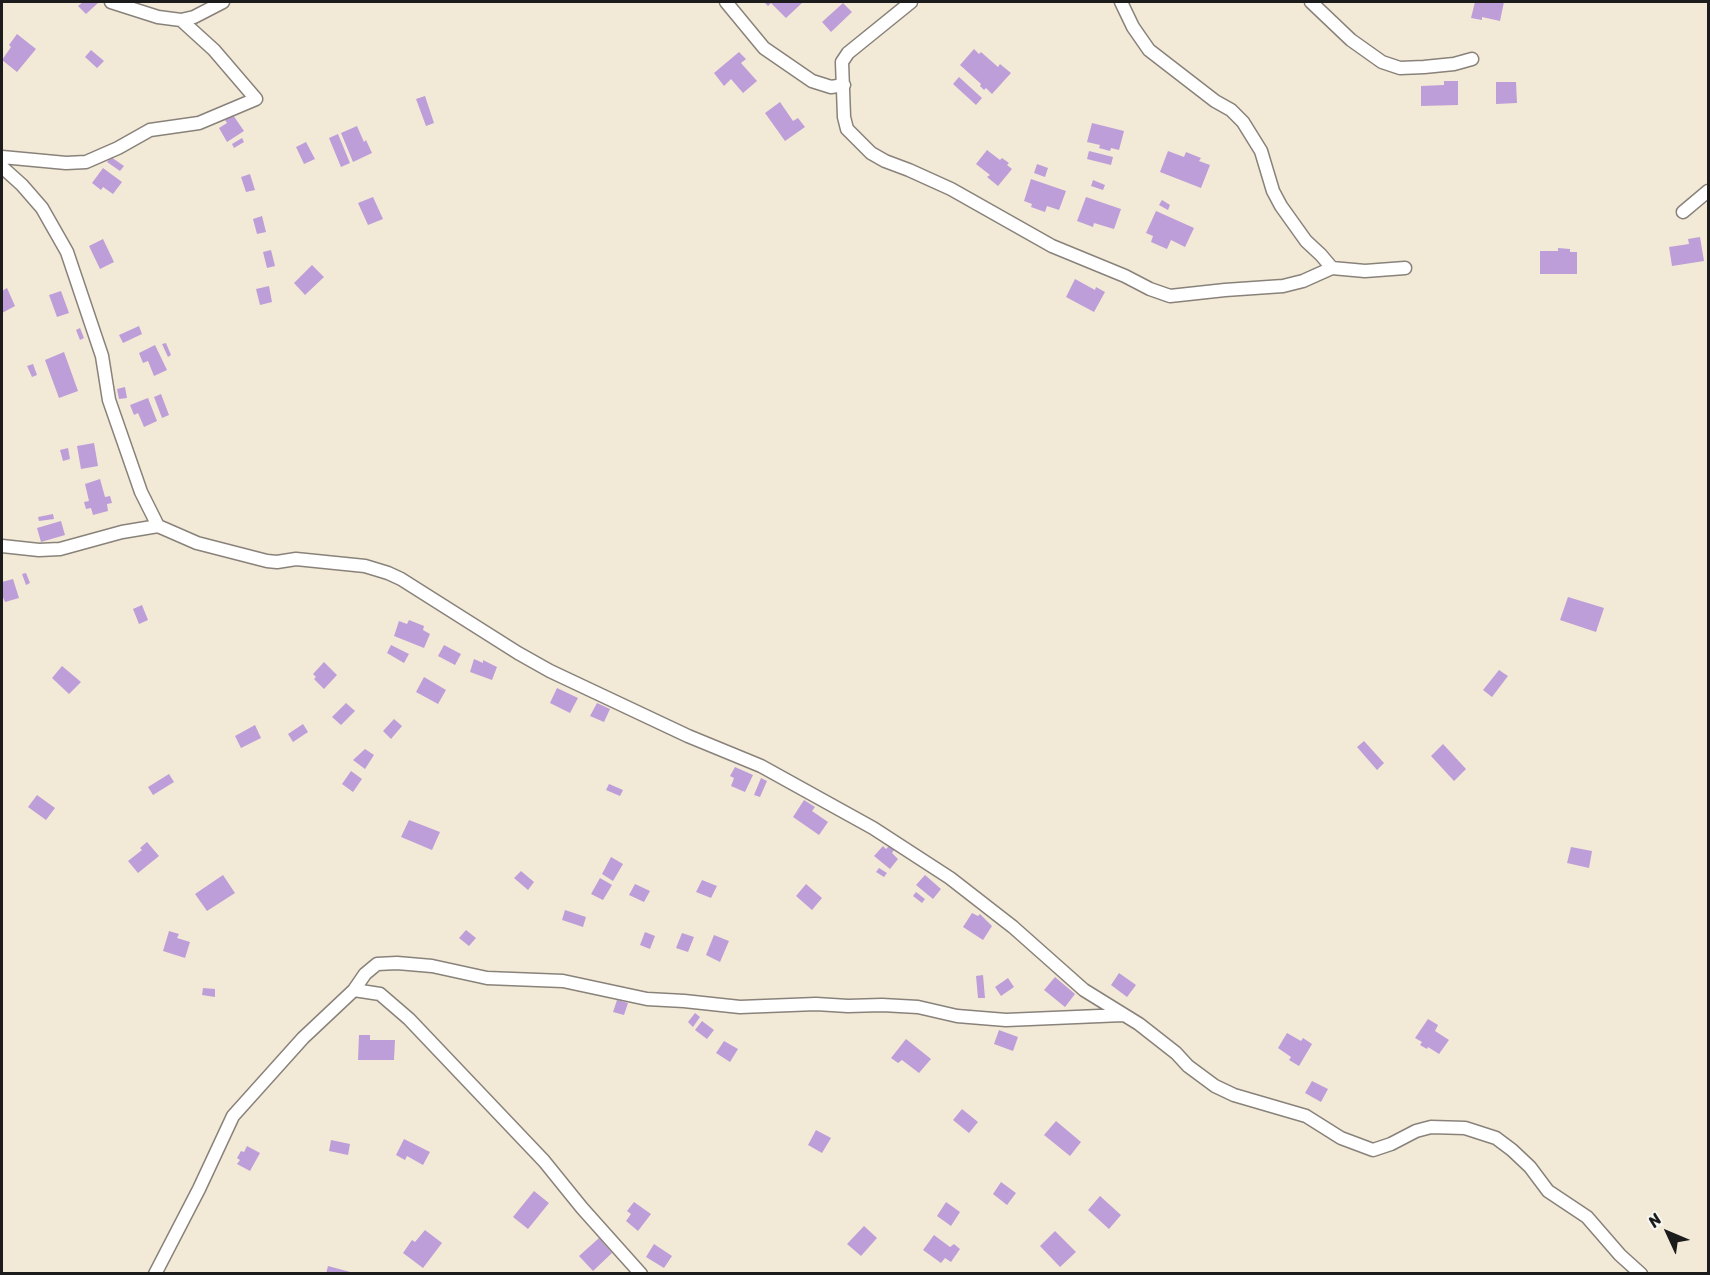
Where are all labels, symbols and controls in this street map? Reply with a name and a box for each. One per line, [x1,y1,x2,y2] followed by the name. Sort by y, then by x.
[1638,1203,1698,1263] north arrow
[1640,1206,1669,1234] text: N

